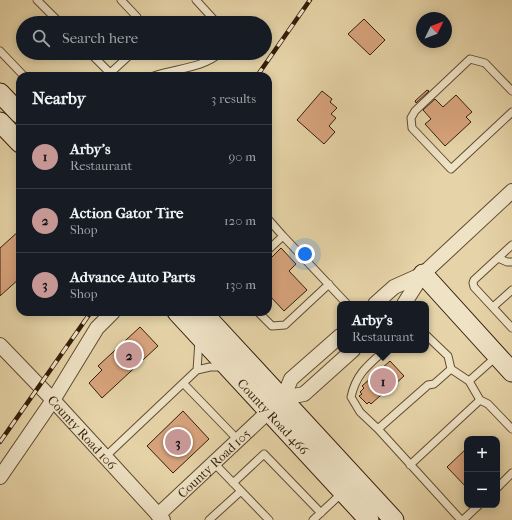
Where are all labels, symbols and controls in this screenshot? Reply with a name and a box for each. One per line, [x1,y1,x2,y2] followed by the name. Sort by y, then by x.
[416,12,452,48] north arrow
[16,16,272,60] search box
[30,27,52,49] icon: search
[62,29,138,47] text: Search here
[32,88,86,108] text: Nearby
[211,91,256,106] text: 3 results
[70,140,111,158] text: Arby's
[43,149,47,164] text: 1
[228,149,256,164] text: 90 m
[70,158,132,173] text: Restaurant
[70,204,183,222] text: Action Gator Tire
[42,213,48,228] text: 2
[224,213,256,228] text: 120 m
[70,222,98,237] text: Shop
[295,244,315,264] your location
[70,268,195,286] text: Advance Auto Parts
[42,277,48,292] text: 3
[225,277,256,292] text: 130 m
[70,286,98,301] text: Shop
[337,301,429,353] popup
[352,311,392,329] text: Arby's
[352,329,414,344] text: Restaurant
[116,340,142,370] pin: 2
[370,366,396,396] pin: 1
[235,375,313,458] street label: County Road 466
[45,392,121,473] street label: County Road 106
[174,425,253,501] street label: County Road 105
[165,427,191,457] pin: 3
[464,436,500,508] map controls
[464,436,500,472] button: +
[464,472,500,508] button: −

